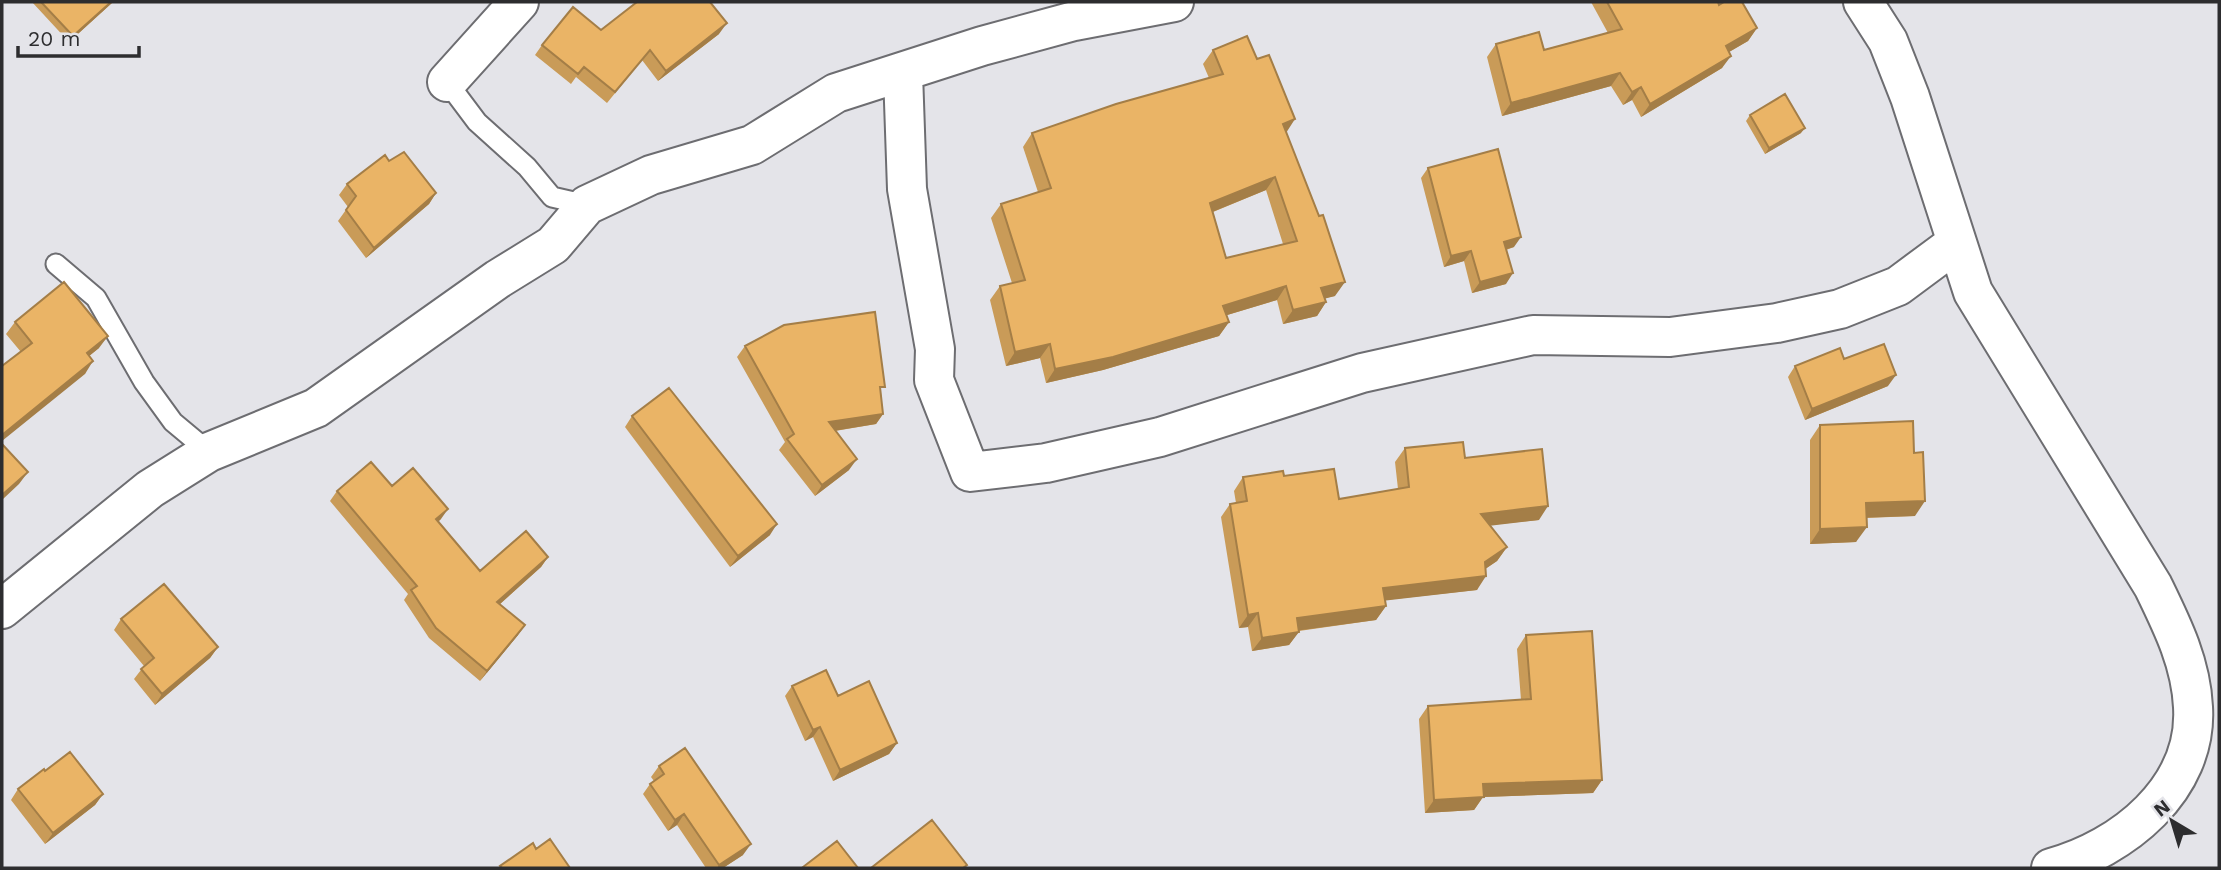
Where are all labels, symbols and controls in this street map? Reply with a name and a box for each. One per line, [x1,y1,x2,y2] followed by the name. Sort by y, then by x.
[18,14,138,58] scale bar
[28,26,80,51] text: 20 m
[2137,786,2207,856] north arrow
[2149,795,2174,821] text: N

